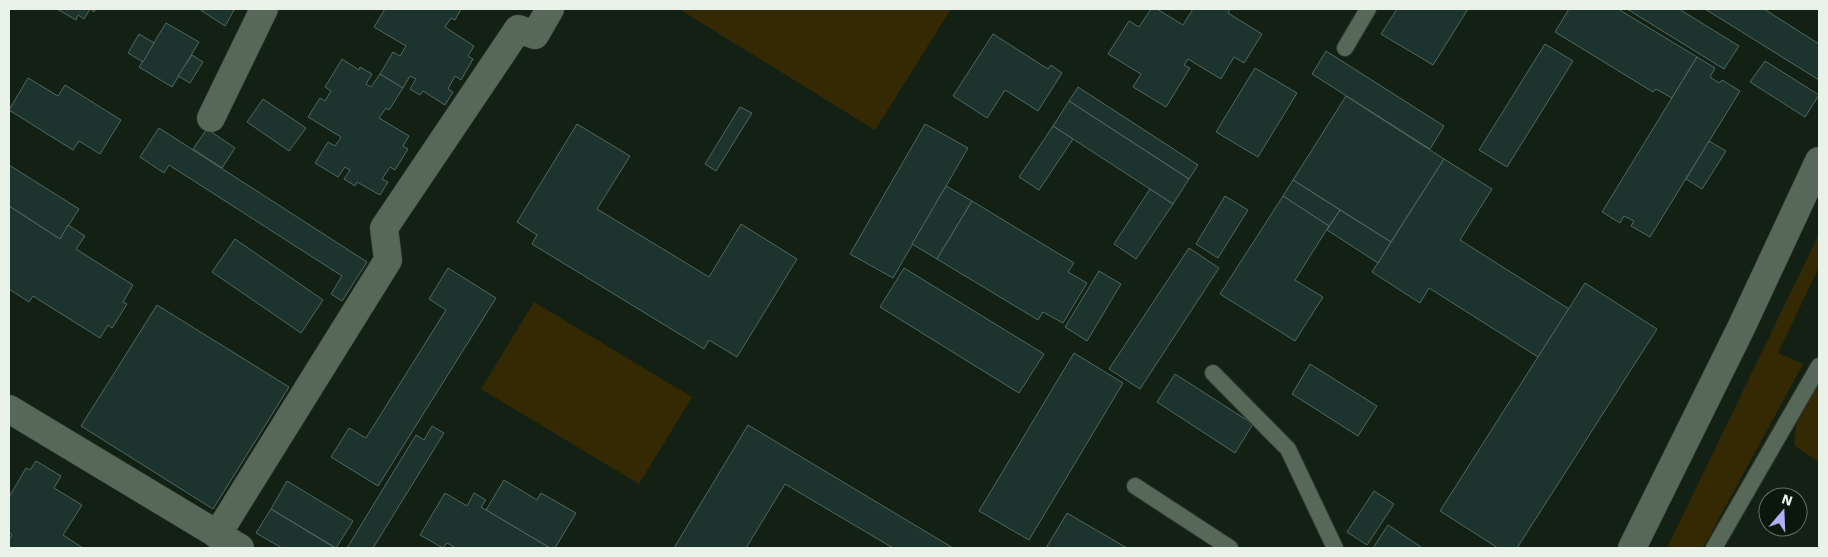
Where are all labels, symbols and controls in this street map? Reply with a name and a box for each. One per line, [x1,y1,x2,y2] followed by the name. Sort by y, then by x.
[1758,487,1808,537] north arrow
[1780,490,1795,509] text: N

